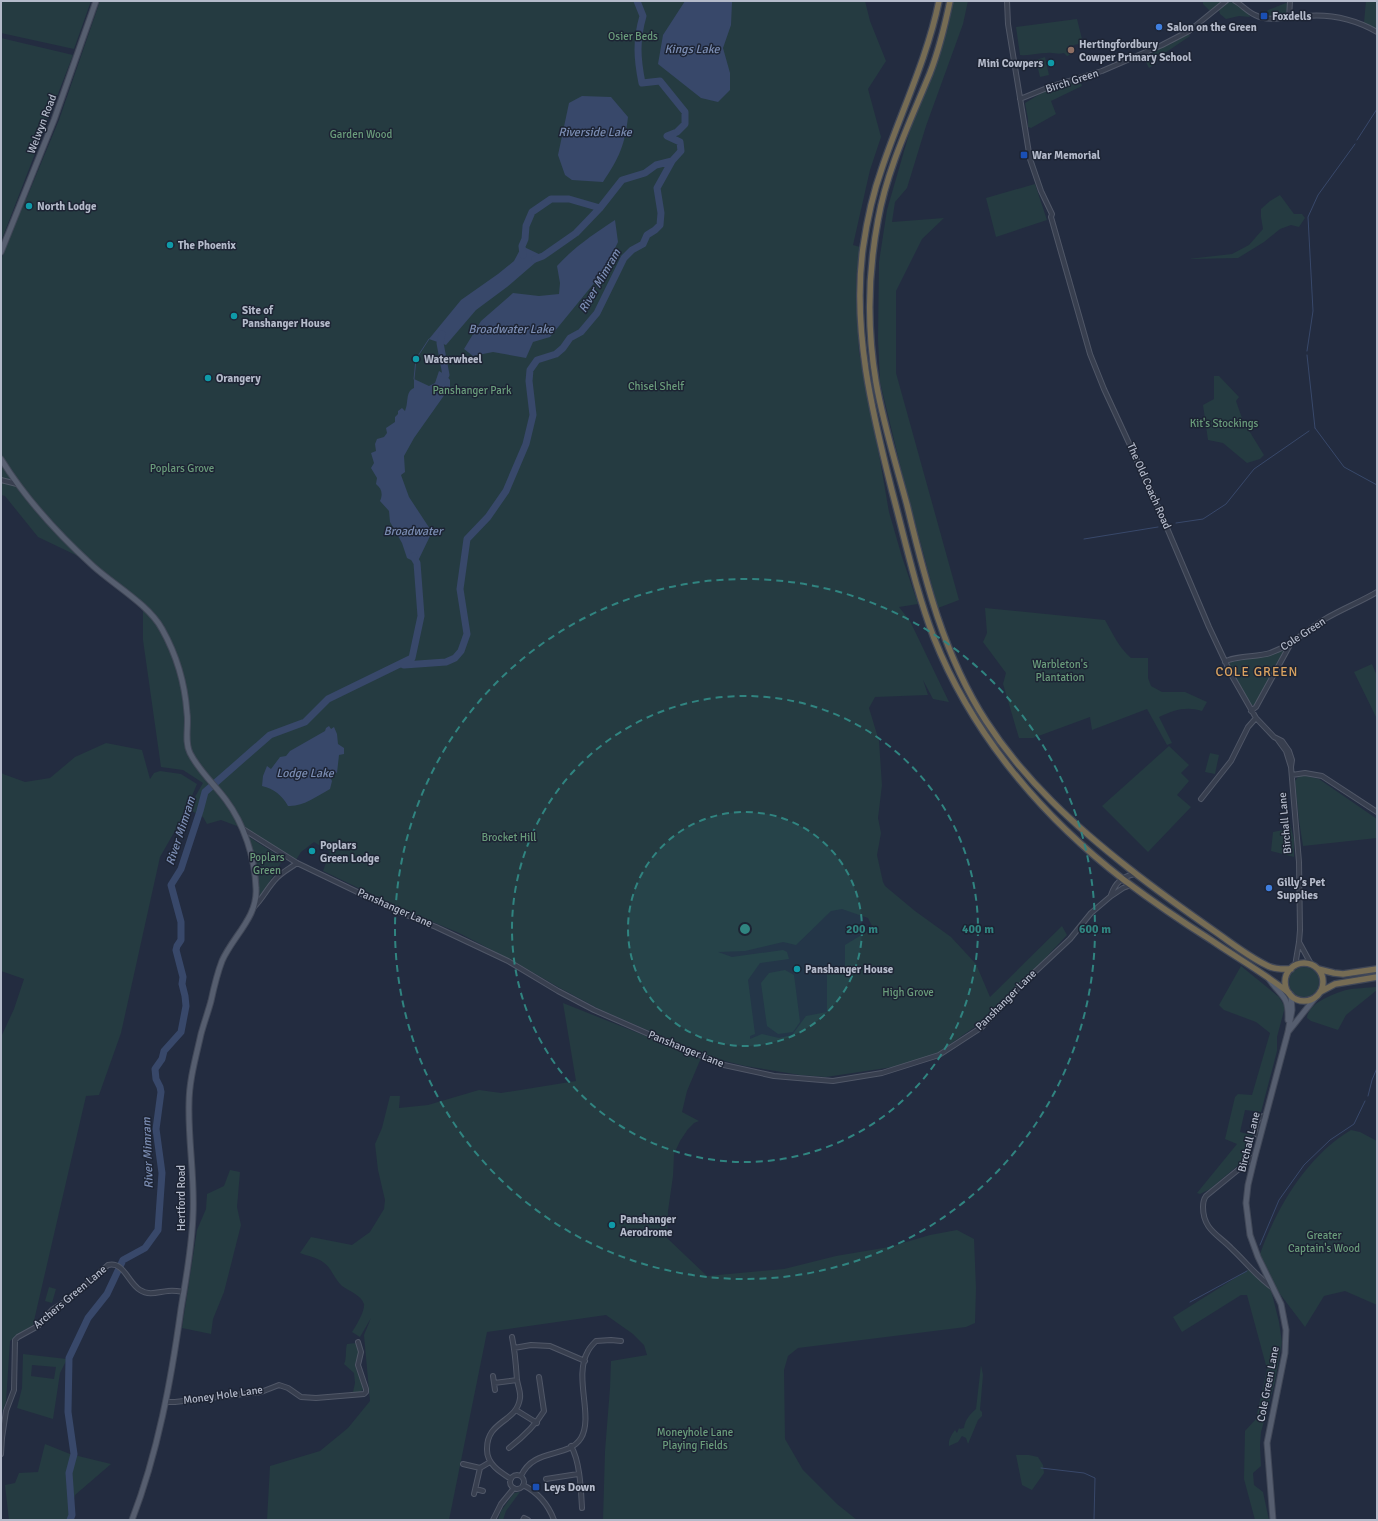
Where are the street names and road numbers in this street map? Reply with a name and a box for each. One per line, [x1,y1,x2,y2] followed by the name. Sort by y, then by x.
[1044,66,1100,96] street label: Birch Green
[25,92,59,156] street label: Welwyn Road
[1124,441,1174,531] street label: The Old Coach Road
[1278,615,1328,653] street label: Cole Green
[1276,792,1294,854] street label: Birchall Lane
[356,886,434,930] street label: Panshanger Lane
[973,967,1039,1033] street label: Panshanger Lane
[646,1028,726,1070] street label: Panshanger Lane
[1235,1110,1263,1174] street label: Birchall Lane
[175,1165,188,1231] street label: Hertford Road
[31,1263,109,1331] street label: Archers Green Lane
[1254,1345,1282,1423] street label: Cole Green Lane
[182,1383,264,1407] street label: Money Hole Lane

